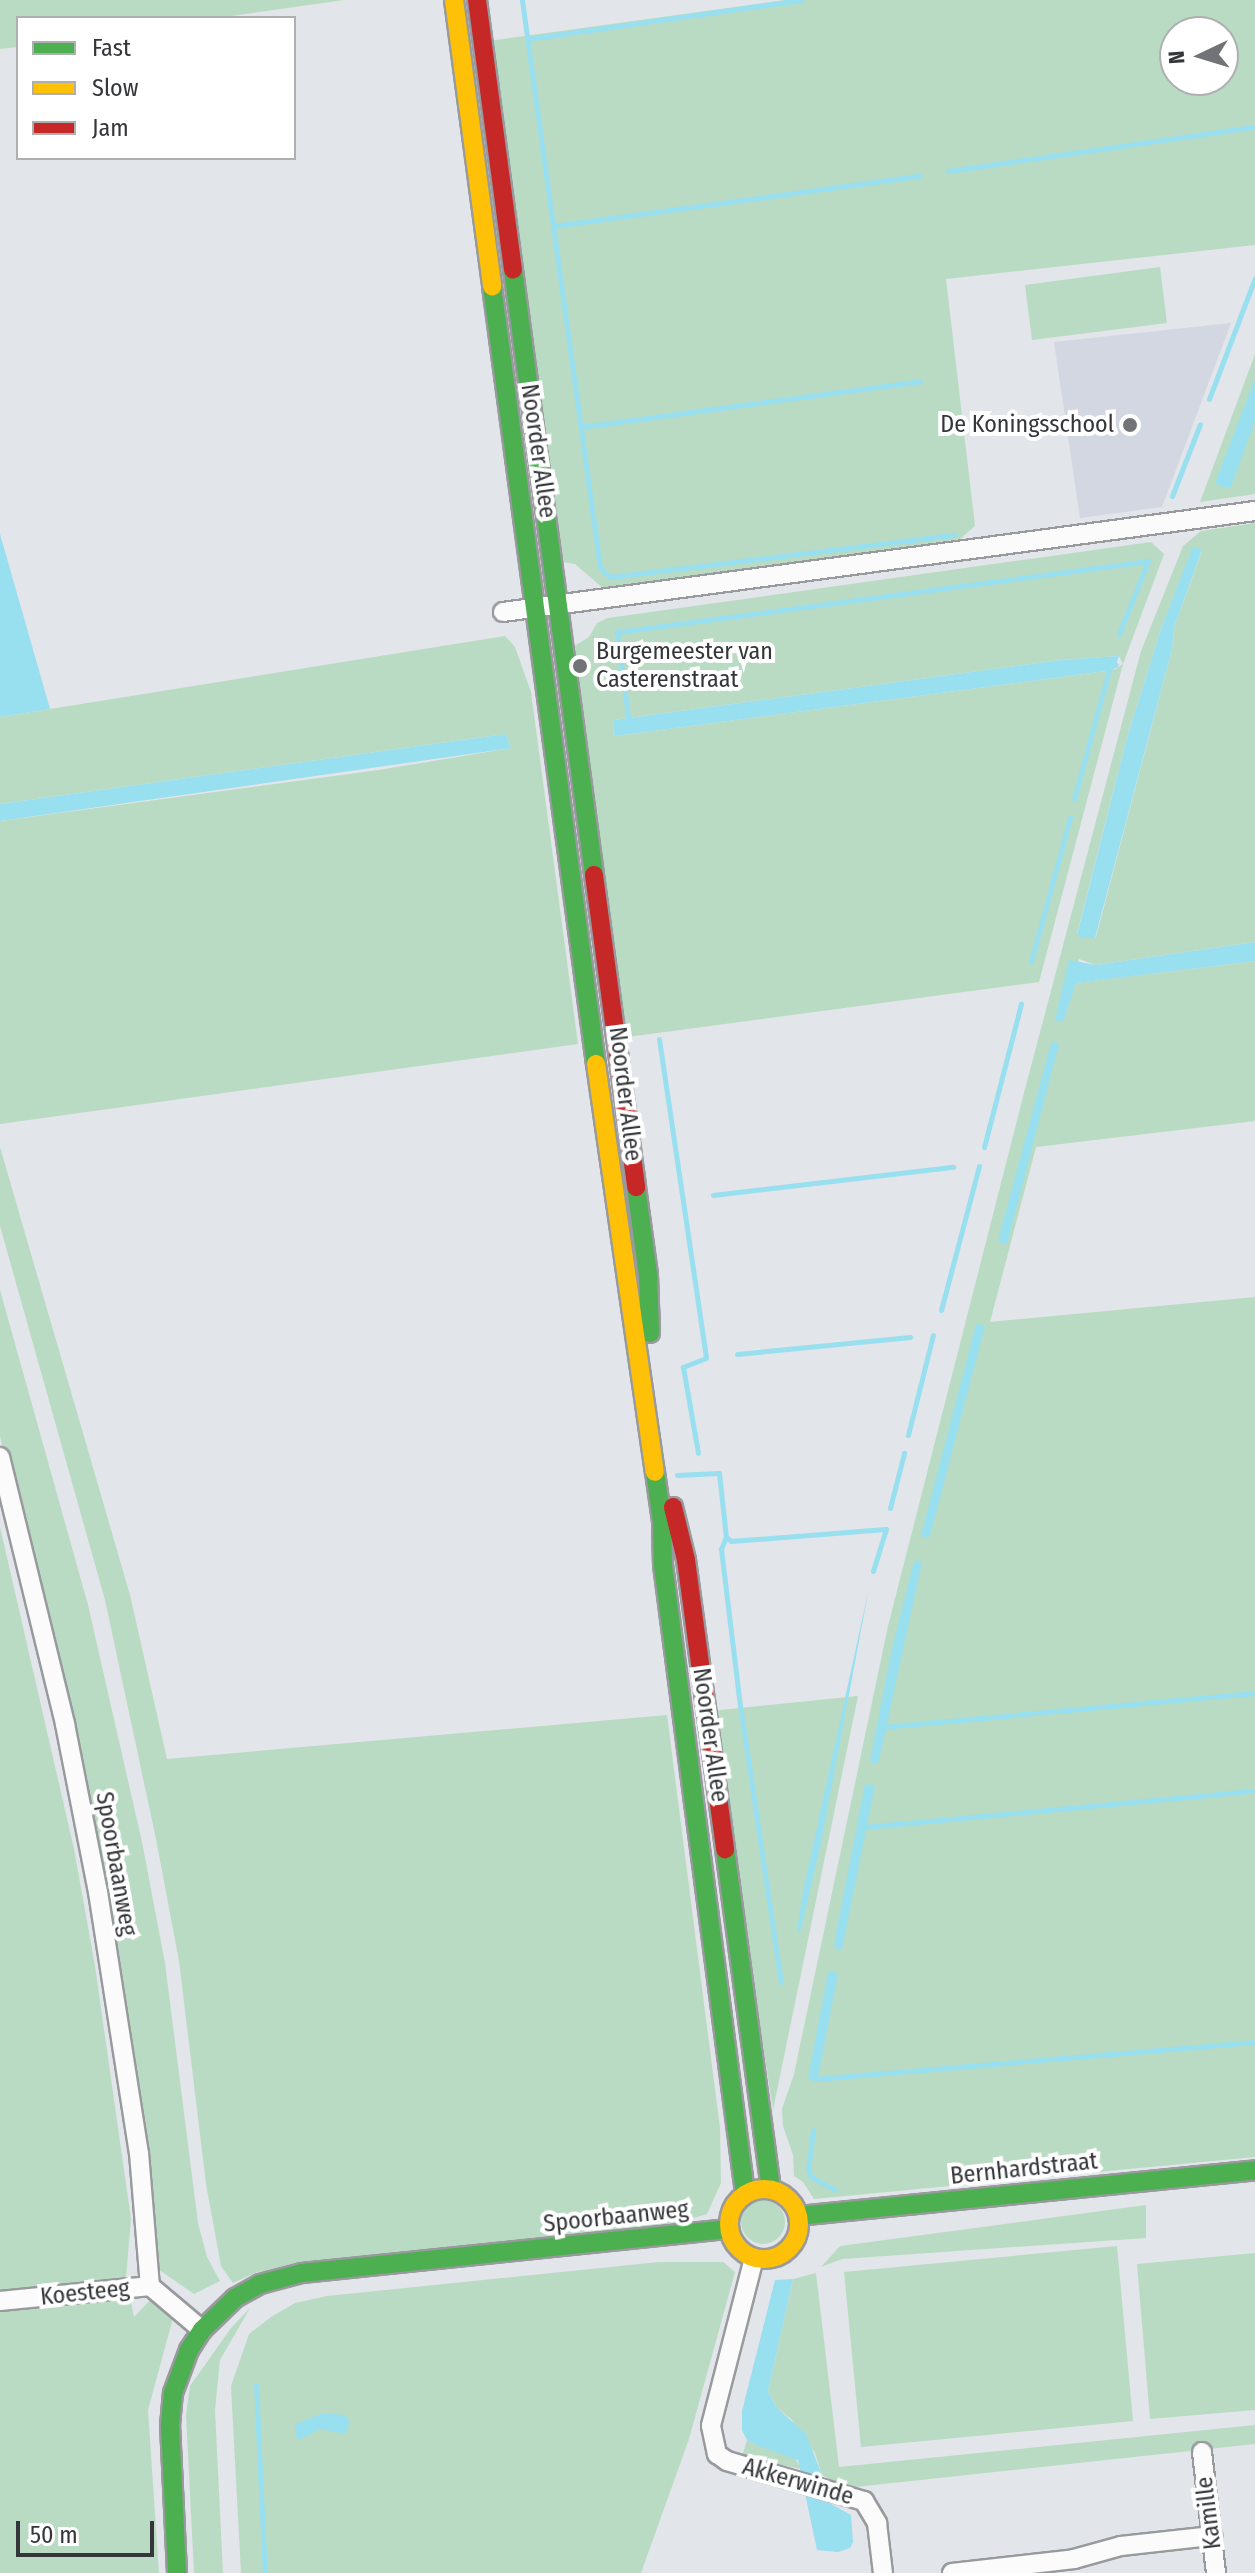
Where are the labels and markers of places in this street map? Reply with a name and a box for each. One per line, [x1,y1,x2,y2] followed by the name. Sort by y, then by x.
[940,411,1114,439] place label: De Koningsschool
[1121,416,1139,434] marker: De Koningsschool
[596,638,773,694] place label: Burgemeester van Casterenstraat
[571,657,589,675] marker: Burgemeester van Casterenstraat

